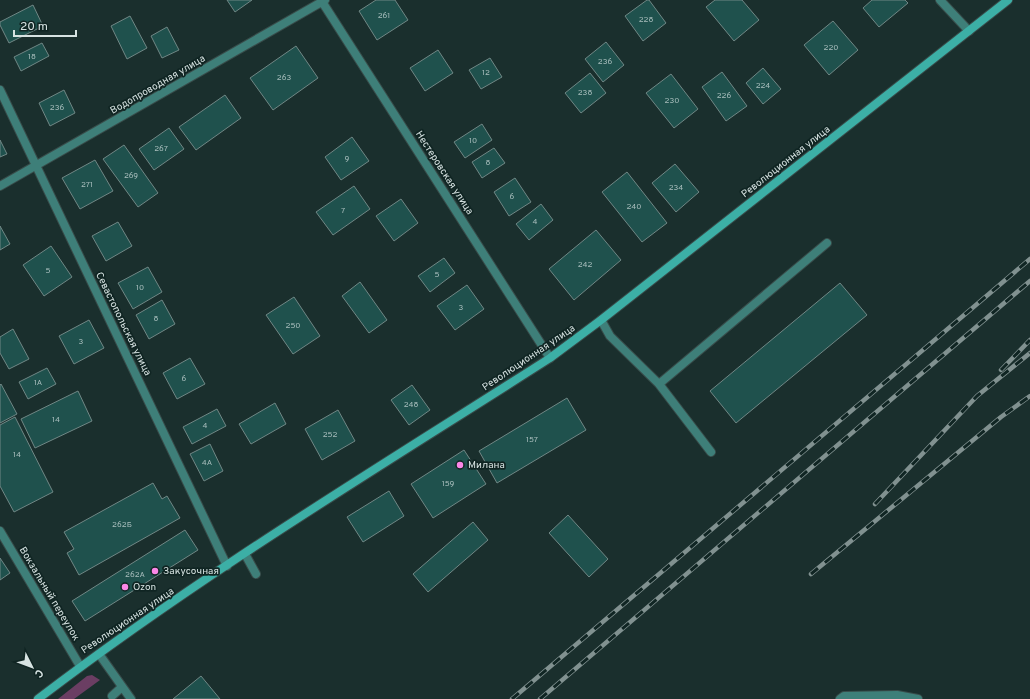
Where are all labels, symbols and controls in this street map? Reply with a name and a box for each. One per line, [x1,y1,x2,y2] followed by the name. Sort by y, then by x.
[378,11,390,21] house number: 261
[14,12,76,38] scale bar
[639,15,653,25] house number: 228
[20,19,48,35] text: 20 m
[824,43,838,53] house number: 220
[28,52,36,62] house number: 18
[108,52,208,118] street label: Водопроводная улица
[598,57,612,67] house number: 236
[482,68,490,78] house number: 12
[277,73,291,83] house number: 263
[756,81,770,91] house number: 224
[578,88,592,98] house number: 238
[717,91,732,101] house number: 226
[665,96,679,106] house number: 230
[50,103,64,113] house number: 236
[739,123,833,201] street label: Революционная улица
[412,129,476,217] street label: Нестеровская улица
[469,136,477,146] house number: 10
[154,144,168,154] house number: 267
[345,154,350,164] house number: 9
[486,158,491,168] house number: 8
[124,171,138,181] house number: 269
[81,180,93,190] house number: 271
[669,183,683,193] house number: 234
[510,192,515,202] house number: 6
[627,202,641,212] house number: 240
[341,206,345,216] house number: 7
[533,217,538,227] house number: 4
[578,260,592,270] house number: 242
[46,266,51,276] house number: 5
[92,270,154,378] street label: Севастопольская улица
[435,270,440,280] house number: 5
[136,283,144,293] house number: 10
[459,303,464,313] house number: 3
[154,314,159,324] house number: 8
[286,321,300,331] house number: 250
[480,322,578,394] street label: Революционная улица
[79,337,84,347] house number: 3
[182,374,187,384] house number: 6
[34,378,43,388] house number: 1А
[404,400,418,410] house number: 248
[52,415,60,425] house number: 14
[203,421,208,431] house number: 4
[323,430,337,440] house number: 252
[526,435,538,445] house number: 157
[13,450,21,460] house number: 14
[202,458,213,468] house number: 4А
[468,459,505,472] place label: Милана
[455,460,465,470] marker: Милана
[442,479,455,489] house number: 159
[112,520,132,530] house number: 262Б
[16,545,82,644] street label: Вокзальный переулок
[163,565,219,578] place label: Закусочная
[150,566,160,576] marker: Закусочная
[125,570,146,580] house number: 262А
[133,581,156,594] place label: Ozon
[120,582,130,592] marker: Ozon
[79,585,177,657] street label: Революционная улица
[12,647,52,687] north arrow
[31,666,46,680] text: С

